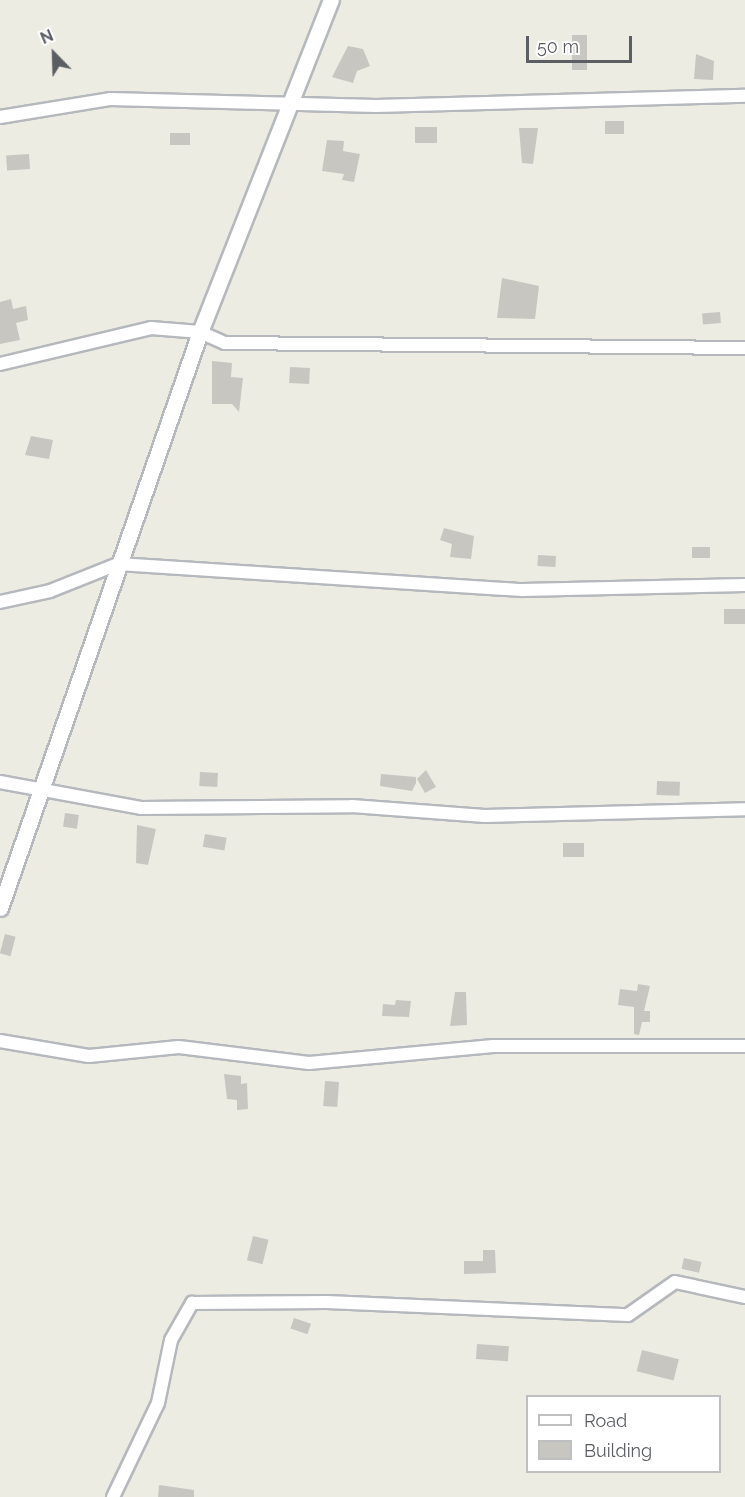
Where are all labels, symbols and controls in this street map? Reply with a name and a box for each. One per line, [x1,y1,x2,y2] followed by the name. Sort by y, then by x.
[24,24,84,84] north arrow
[529,24,636,62] scale bar
[37,26,56,48] text: N
[537,36,579,57] text: 50 m
[526,1395,721,1473] legend
[584,1410,627,1431] text: Road
[584,1440,652,1461] text: Building

